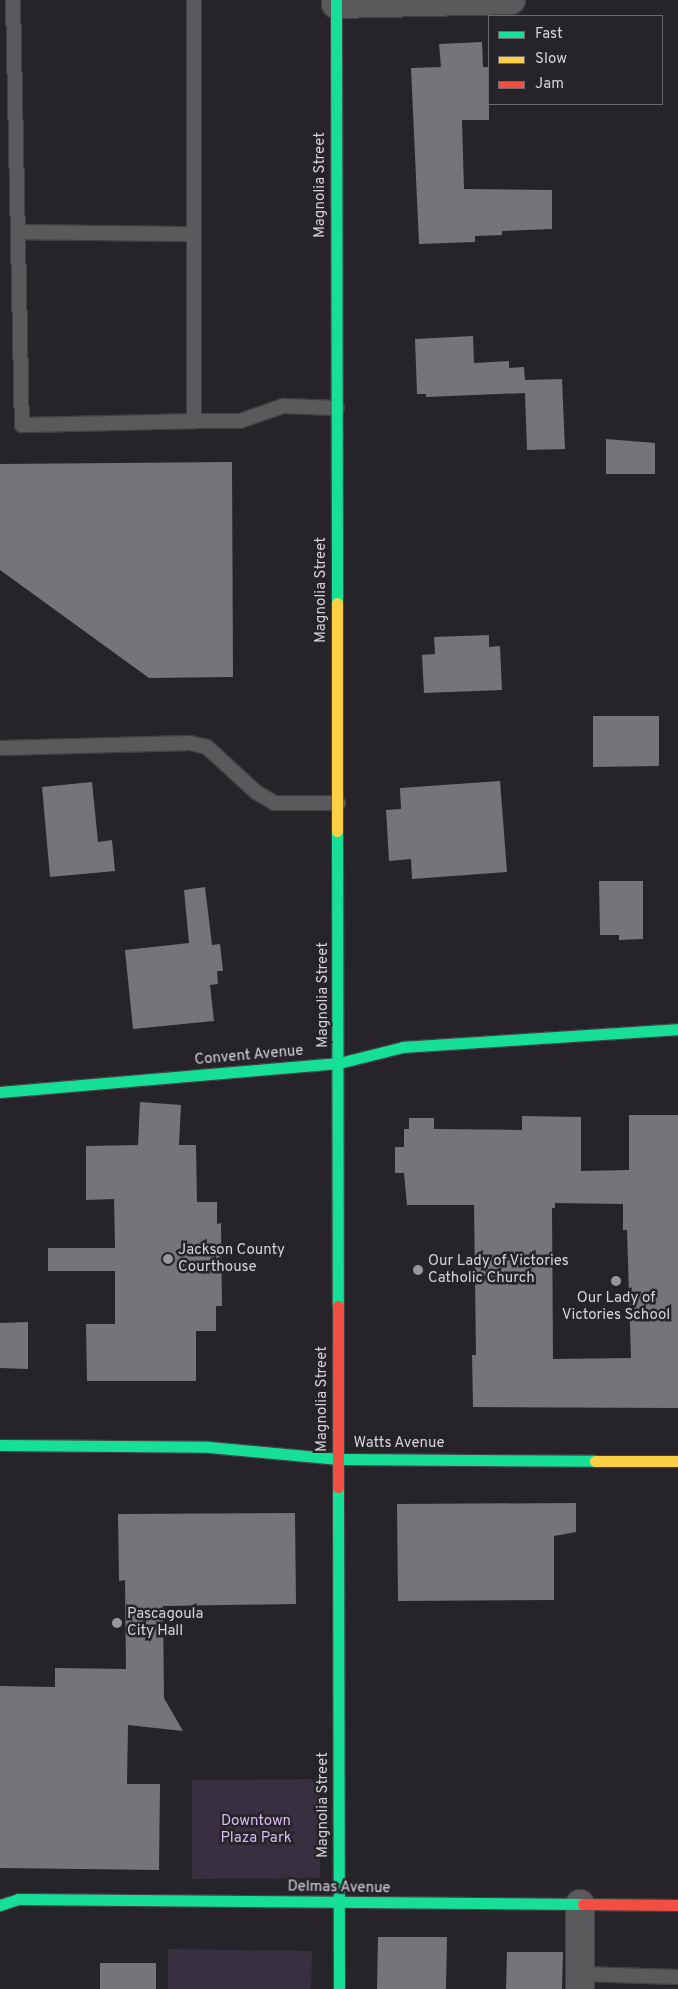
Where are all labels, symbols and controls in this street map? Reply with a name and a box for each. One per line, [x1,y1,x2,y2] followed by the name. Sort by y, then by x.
[488,15,663,105] legend
[535,25,563,44] text: Fast
[535,50,567,69] text: Slow
[535,75,564,94] text: Jam
[312,132,330,238] street label: Magnolia Street
[313,537,331,643] street label: Magnolia Street
[315,942,333,1048] street label: Magnolia Street
[193,1042,305,1070] street label: Convent Avenue
[178,1241,285,1276] place label: Jackson County Courthouse
[428,1252,569,1287] place label: Our Lady of Victories Catholic Church
[162,1253,174,1265] marker: Jackson County Courthouse
[412,1264,424,1276] marker: Our Lady of Victories Catholic Church
[610,1275,622,1287] marker: Our Lady of Victories School
[562,1289,670,1324] place label: Our Lady of Victories School
[314,1346,332,1452] street label: Magnolia Street
[353,1435,445,1453] street label: Watts Avenue
[127,1605,203,1640] place label: Pascagoula City Hall
[111,1617,123,1629] marker: Pascagoula City Hall
[315,1752,333,1858] street label: Magnolia Street
[220,1812,292,1847] park label: Downtown Plaza Park
[287,1878,391,1898] street label: Delmas Avenue

